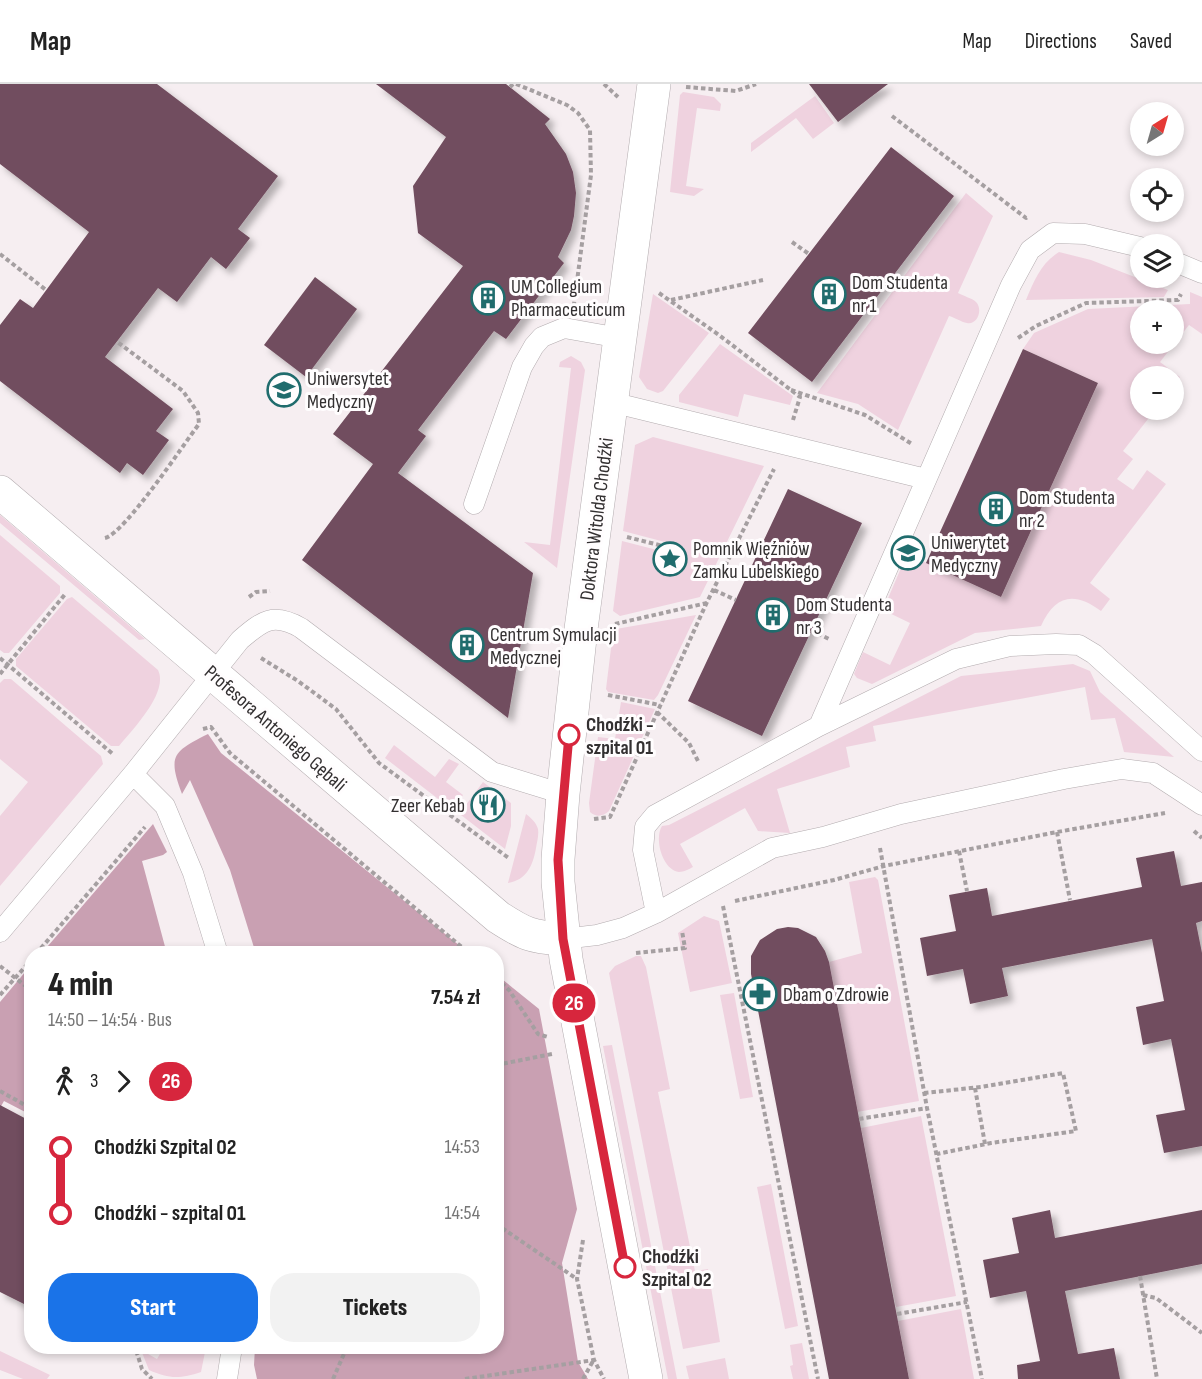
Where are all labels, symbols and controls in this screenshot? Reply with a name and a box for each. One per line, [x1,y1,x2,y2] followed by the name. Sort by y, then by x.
[30,25,71,58] text: Map
[962,29,992,54] text: Map
[1025,29,1097,54] text: Directions
[1130,29,1172,54] text: Saved
[1130,102,1184,156] north arrow
[1130,102,1184,420] map controls
[1130,168,1184,222] button: locate
[1130,234,1184,288] button: layers
[852,271,948,318] place label: Dom Studenta nr 1
[511,275,625,322] place label: UM Collegium Pharmaceuticum
[811,276,847,312] building icon: Dom Studenta nr 1
[470,280,506,316] building icon: UM Collegium Pharmaceuticum
[1130,300,1184,354] button: +
[1130,366,1184,420] button: −
[307,367,389,414] place label: Uniwersytet Medyczny
[266,372,302,408] school or university icon: Uniwersytet Medyczny
[575,436,619,602] street label: Doktora Witolda Chodźki
[1019,486,1115,533] place label: Dom Studenta nr 2
[978,491,1014,527] building icon: Dom Studenta nr 2
[931,531,1006,578] place label: Uniwerytet Medyczny
[890,535,926,571] school or university icon: Uniwerytet Medyczny
[693,537,819,584] place label: Pomnik Więźniów Zamku Lubelskiego
[652,541,688,577] place icon: Pomnik Więźniów Zamku Lubelskiego
[796,593,892,640] place label: Dom Studenta nr 3
[755,597,791,633] building icon: Dom Studenta nr 3
[490,623,617,670] place label: Centrum Symulacji Medycznej
[449,627,485,663] building icon: Centrum Symulacji Medycznej
[199,660,351,797] street label: Profesora Antoniego Gębali
[586,713,654,760] place label: Chodźki - szpital 01
[558,724,580,746] marker: Chodźki - szpital 01
[470,787,506,823] restaurant icon: Zeer Kebab
[391,794,465,818] place label: Zeer Kebab
[48,965,113,1005] text: 4 min
[742,976,778,1012] pharmacy icon: Dbam o Zdrowie
[783,983,889,1007] place label: Dbam o Zdrowie
[431,984,480,1011] text: 7.54 zł
[547,984,601,1022] line badge: 26
[564,991,584,1016] text: 26
[48,1008,172,1032] text: 14:50 – 14:54 · Bus
[48,1065,81,1098] icon: walk
[107,1065,140,1098] icon: forward
[90,1069,98,1093] text: 3
[161,1069,180,1094] text: 26
[94,1134,236,1161] text: Chodźki Szpital 02
[444,1135,480,1159] text: 14:53
[94,1200,246,1227] text: Chodźki - szpital 01
[444,1201,480,1225] text: 14:54
[642,1245,712,1292] place label: Chodźki Szpital 02
[614,1256,636,1278] marker: Chodźki Szpital 02
[48,1273,258,1342] button: Start
[270,1273,480,1342] button: Tickets

